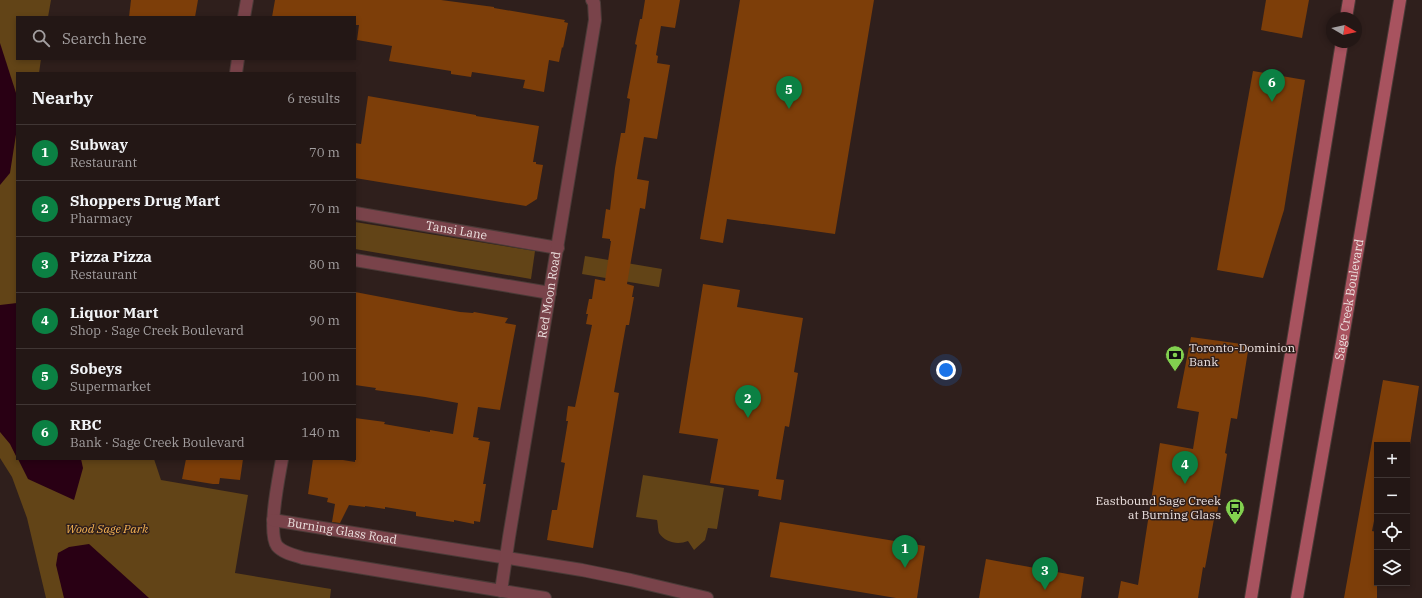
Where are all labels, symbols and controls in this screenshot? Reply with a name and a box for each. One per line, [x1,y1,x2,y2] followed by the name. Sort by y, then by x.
[1326,12,1362,48] north arrow
[16,16,356,60] search box
[30,27,52,49] icon: search
[62,29,147,48] text: Search here
[1259,69,1285,102] pin: 6
[776,76,802,109] pin: 5
[32,87,93,109] text: Nearby
[287,90,340,107] text: 6 results
[70,135,128,154] text: Subway
[41,144,49,161] text: 1
[309,144,340,161] text: 70 m
[70,154,137,171] text: Restaurant
[70,191,220,210] text: Shoppers Drug Mart
[41,200,49,217] text: 2
[309,200,340,217] text: 70 m
[70,210,132,227] text: Pharmacy
[425,217,488,243] street label: Tansi Lane
[1331,238,1366,361] street label: Sage Creek Boulevard
[70,247,152,266] text: Pizza Pizza
[534,250,563,339] street label: Red Moon Road
[41,256,49,273] text: 3
[309,256,340,273] text: 80 m
[70,266,137,283] text: Restaurant
[70,303,158,322] text: Liquor Mart
[41,312,49,329] text: 4
[309,312,340,329] text: 90 m
[70,322,244,339] text: Shop · Sage Creek Boulevard
[1189,340,1295,369] place label: Toronto-Dominion Bank
[1164,344,1186,372] bank icon: Toronto-Dominion Bank
[70,359,122,378] text: Sobeys
[936,360,956,380] your location
[41,368,49,385] text: 5
[301,368,340,385] text: 100 m
[70,378,151,395] text: Supermarket
[735,385,761,418] pin: 2
[70,415,102,434] text: RBC
[41,424,49,441] text: 6
[301,424,340,441] text: 140 m
[70,434,245,451] text: Bank · Sage Creek Boulevard
[1374,442,1410,586] map controls
[1374,442,1410,478] button: +
[1172,451,1198,484] pin: 4
[1374,478,1410,514] button: −
[1095,493,1221,522] place label: Eastbound Sage Creek at Burning Glass
[1224,497,1246,525] bus stop icon: Eastbound Sage Creek at Burning Glass
[286,514,398,547] street label: Burning Glass Road
[1374,514,1410,550] button: locate
[66,521,149,536] park label: Wood Sage Park
[892,535,918,568] pin: 1
[1374,550,1410,586] button: layers
[1032,557,1058,590] pin: 3

